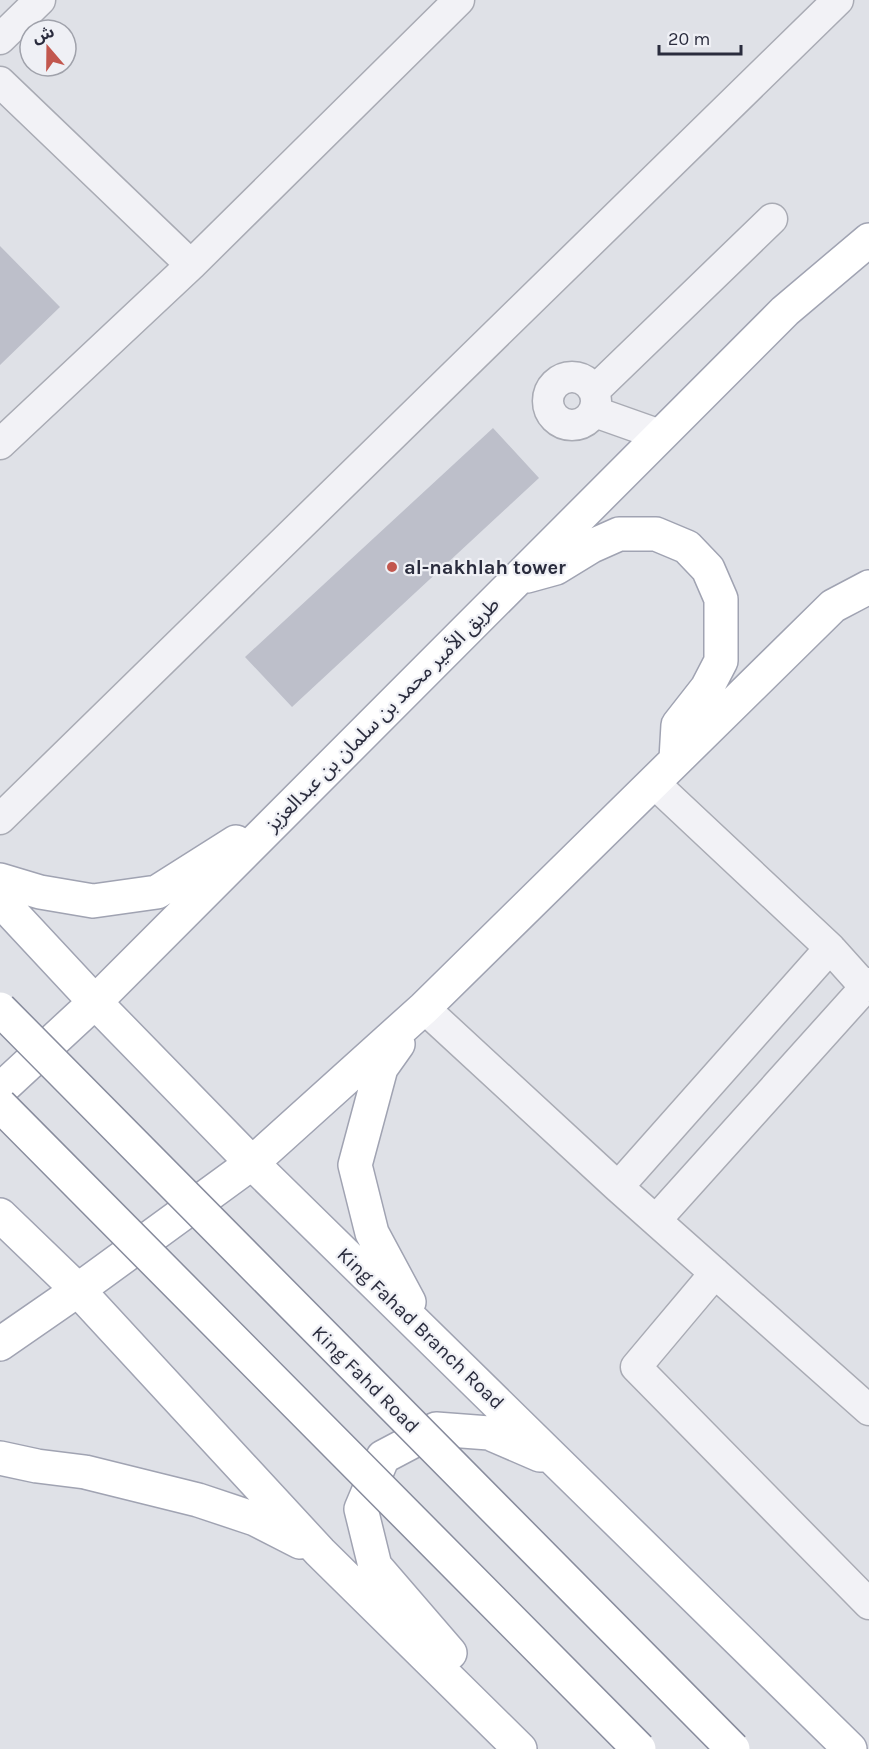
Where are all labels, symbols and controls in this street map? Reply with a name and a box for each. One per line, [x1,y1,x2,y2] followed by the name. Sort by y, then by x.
[18,18,78,78] north arrow
[659,18,742,56] scale bar
[29,22,57,47] text: ش
[668,28,710,50] text: 20 m
[404,556,566,579] place label: al-nakhlah tower
[385,560,399,574] marker: al-nakhlah tower
[260,593,505,837] street label: طريق الأمير محمد بن سلمان بن عبدالعزيز
[333,1243,509,1414] street label: King Fahad Branch Road
[307,1321,424,1438] street label: King Fahd Road

